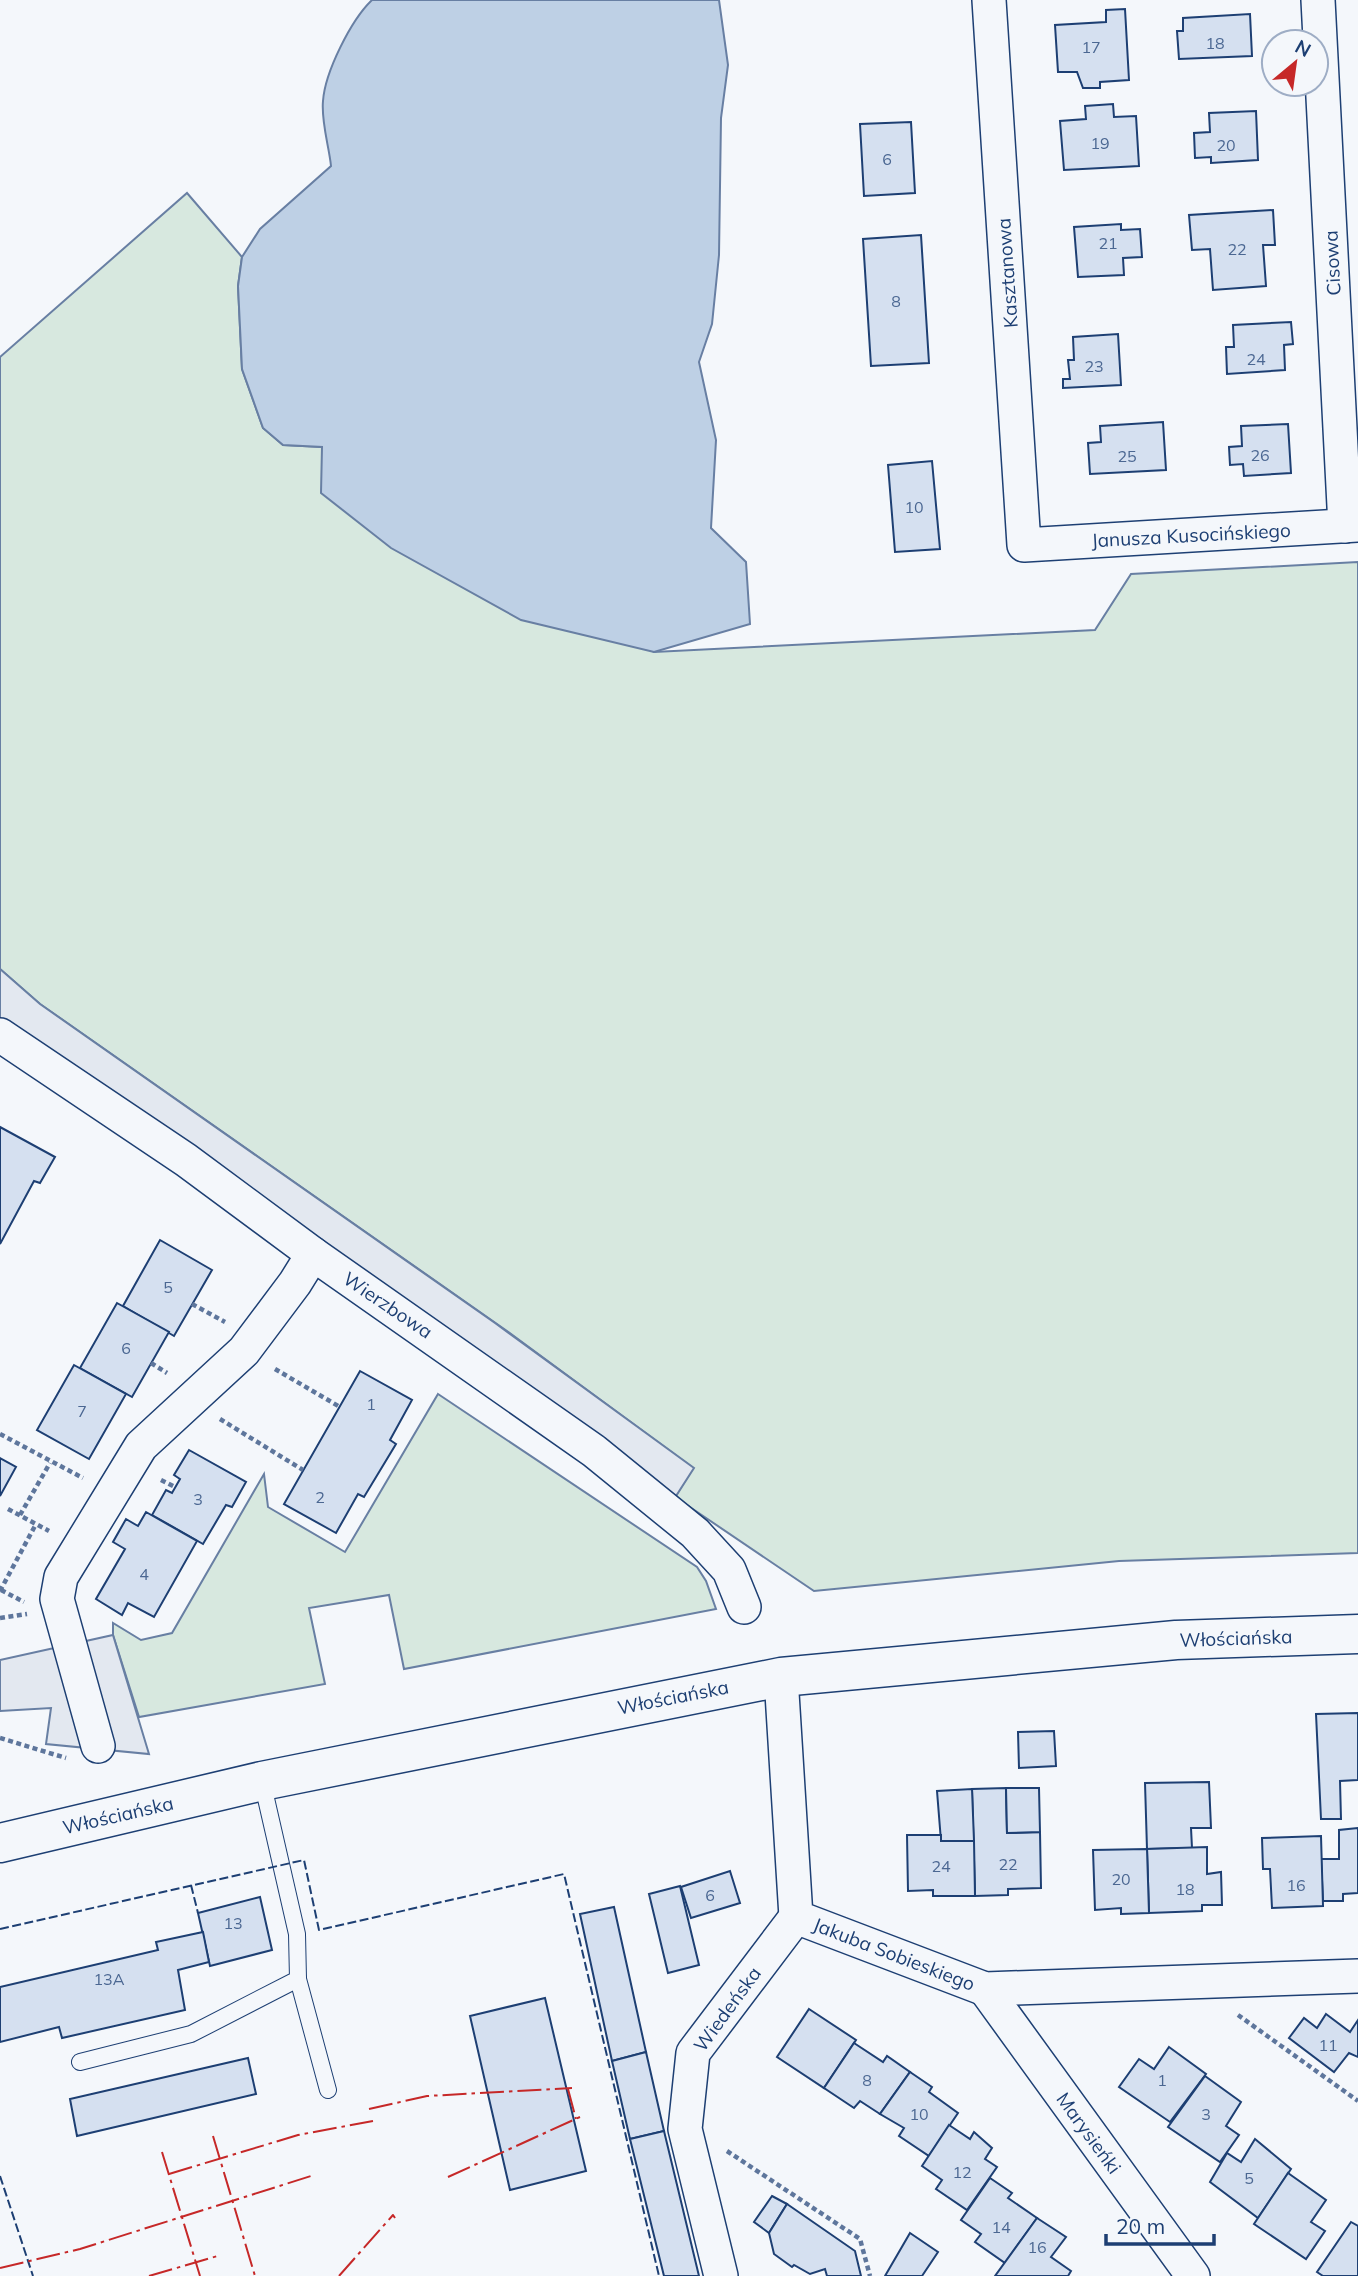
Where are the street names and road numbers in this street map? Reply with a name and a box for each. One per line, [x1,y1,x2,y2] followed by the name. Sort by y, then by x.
[991,217,1023,329] street label: Kasztanowa
[1318,230,1346,296] street label: Cisowa
[1091,518,1291,552] street label: Janusza Kusocińskiego
[339,1266,437,1344] street label: Wierzbowa
[1179,1624,1293,1652] street label: Włościańska
[615,1674,731,1720] street label: Włościańska
[60,1791,176,1839] street label: Włościańska
[810,1912,978,1996] street label: Jakuba Sobieskiego
[688,1962,766,2056] street label: Wiedeńska
[1051,2088,1127,2178] street label: Marysieńki

